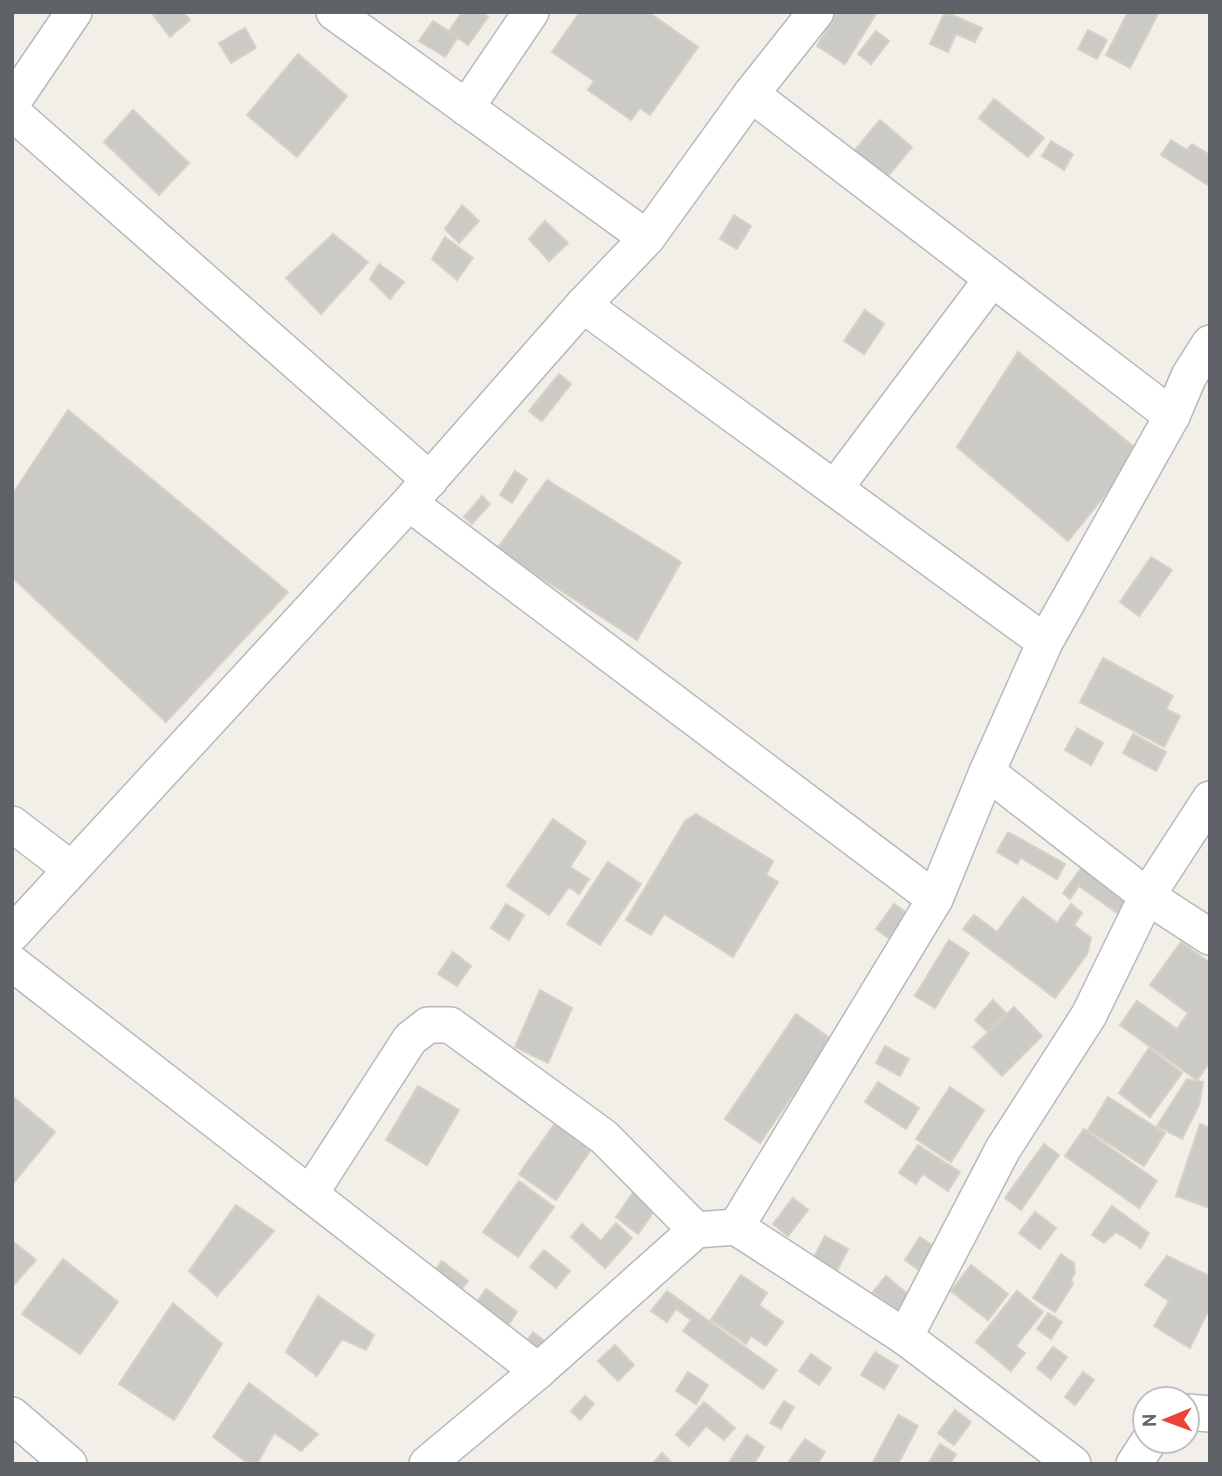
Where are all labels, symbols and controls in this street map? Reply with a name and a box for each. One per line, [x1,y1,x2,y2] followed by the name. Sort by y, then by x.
[1131,1385,1201,1455] north arrow
[1138,1413,1161,1427] text: N

